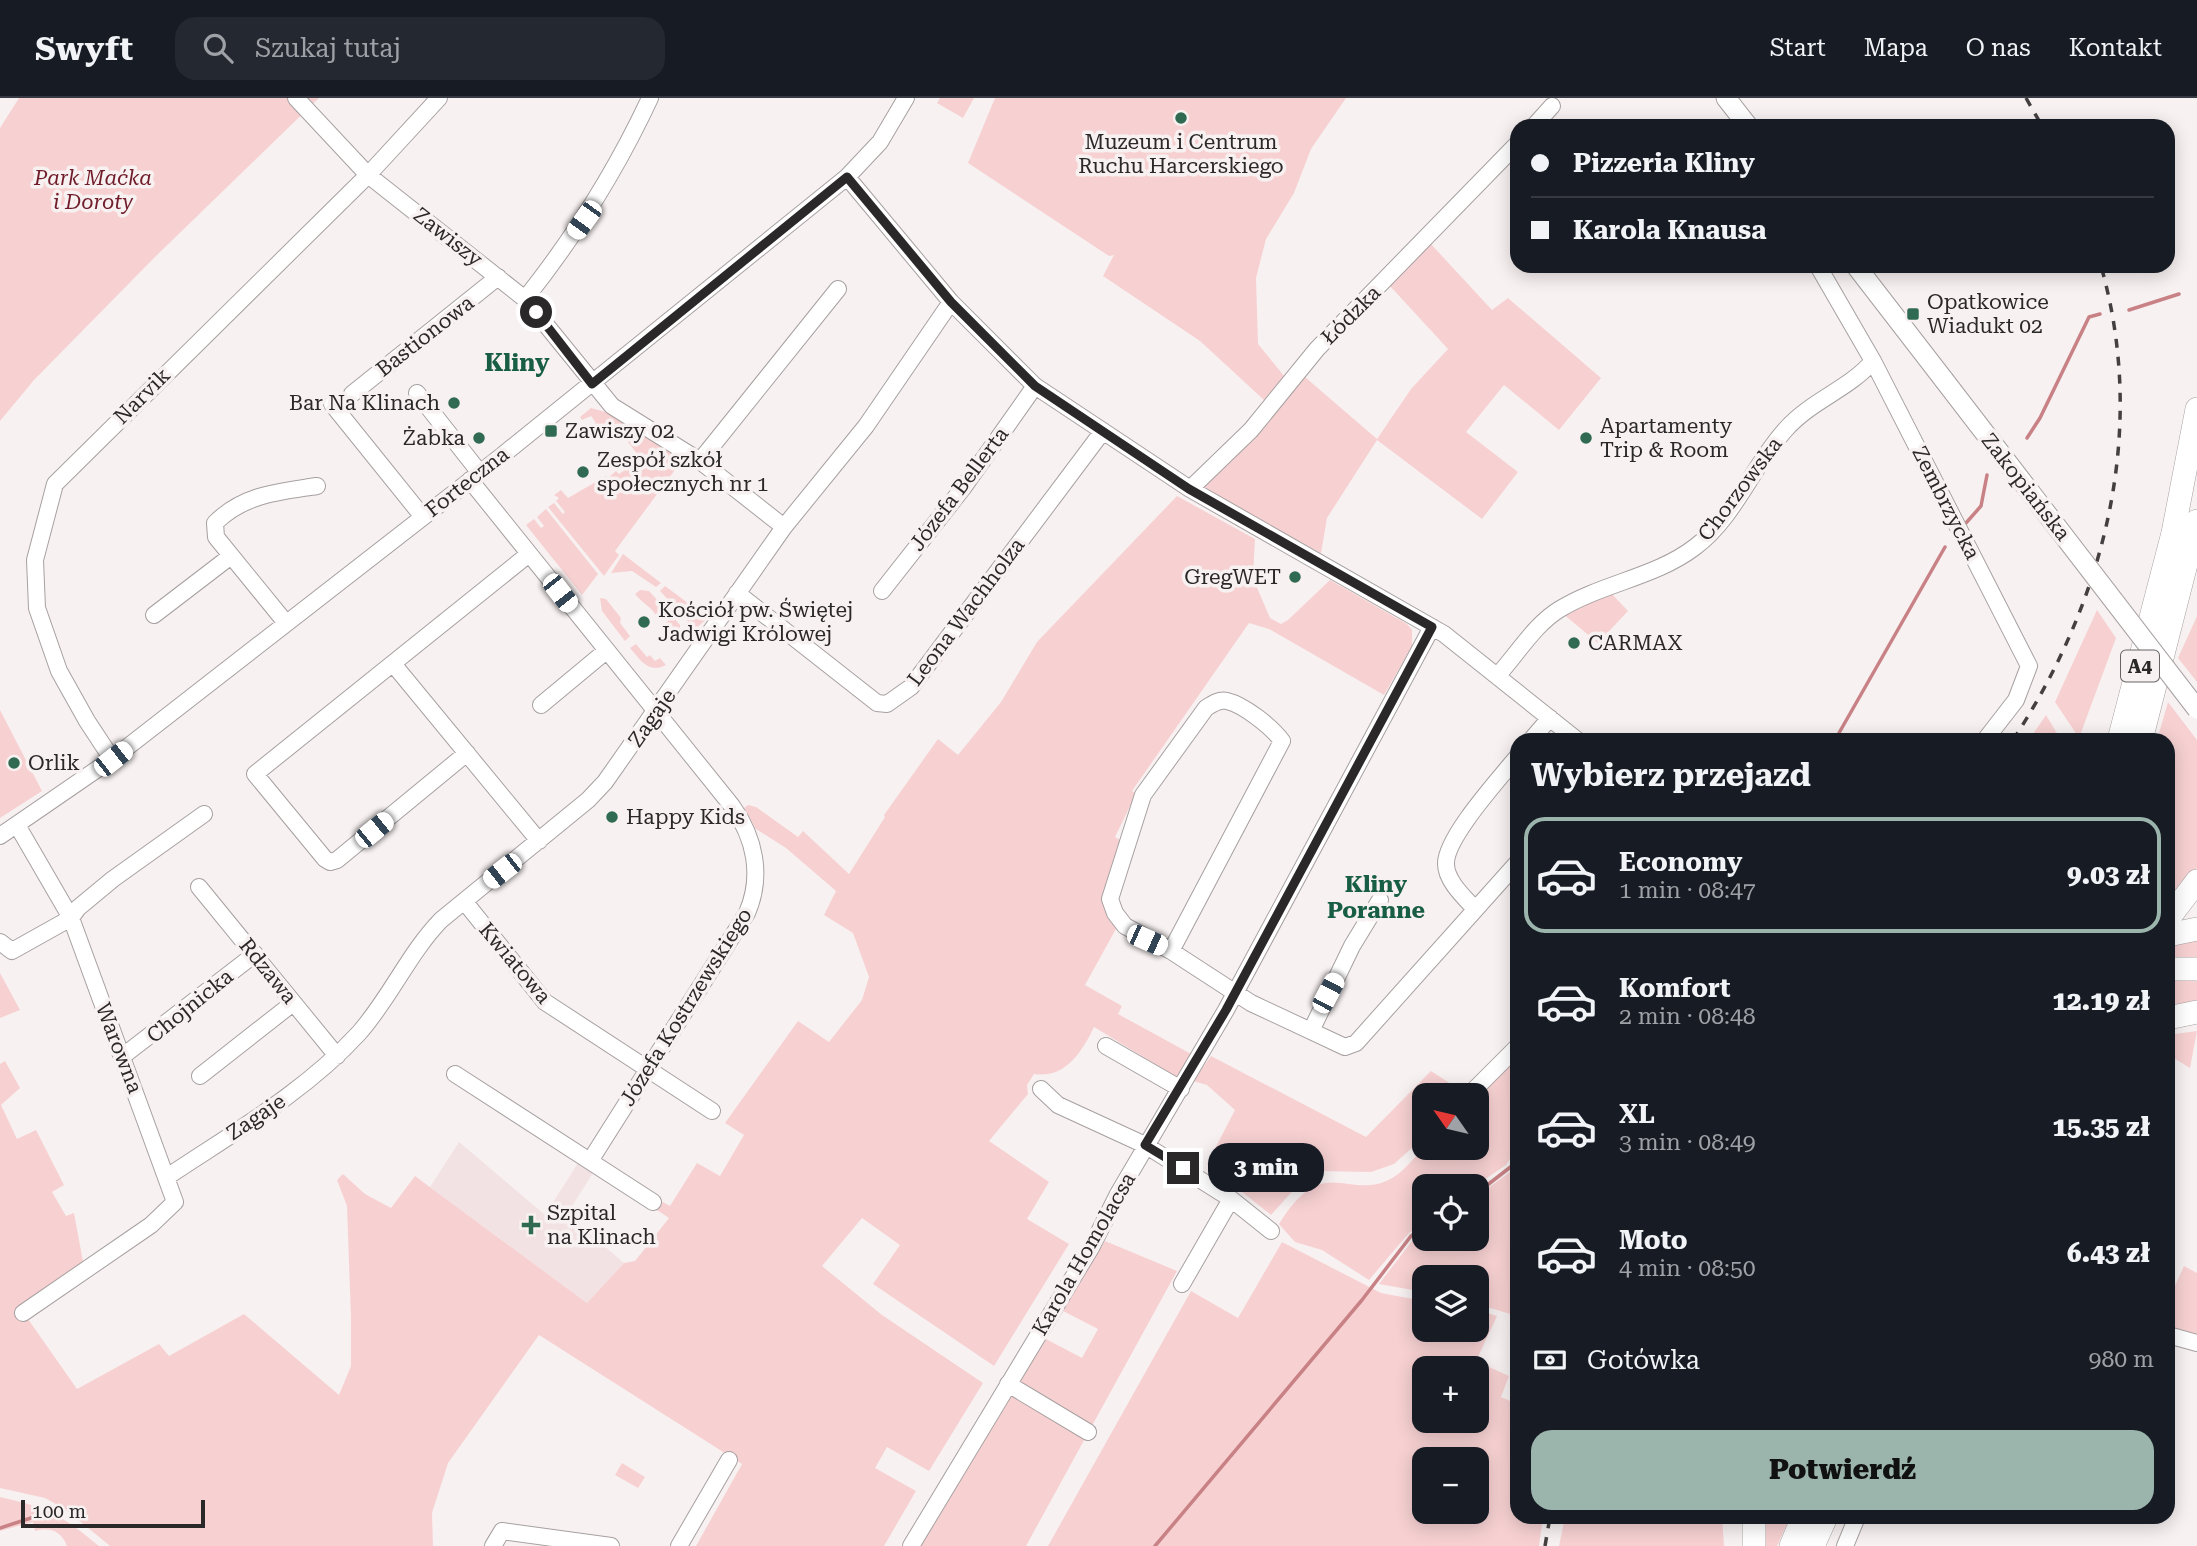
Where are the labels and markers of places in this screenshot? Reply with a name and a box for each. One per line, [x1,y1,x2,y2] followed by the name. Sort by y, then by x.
[1173,110,1189,126] marker: Muzeum i Centrum Ruchu Harcerskiego
[1078,130,1284,178] place label: Muzeum i Centrum Ruchu Harcerskiego
[1927,290,2049,338] place label: Opatkowice Wiadukt 02
[1905,306,1921,322] marker: Opatkowice Wiadukt 02
[289,391,440,415] place label: Bar Na Klinach
[446,395,462,411] marker: Bar Na Klinach
[1600,414,1733,462] place label: Apartamenty Trip & Room
[565,419,675,443] place label: Zawiszy 02
[543,423,559,439] marker: Zawiszy 02
[403,426,466,450] place label: Żabka
[471,430,487,446] marker: Żabka
[1578,430,1594,446] marker: Apartamenty Trip & Room
[597,448,769,496] place label: Zespół szkół społecznych nr 1
[575,464,591,480] marker: Zespół szkół społecznych nr 1
[1184,565,1281,589] place label: GregWET
[1287,569,1303,585] marker: GregWET
[658,597,853,646] place label: Kościół pw. Świętej Jadwigi Królowej
[636,614,652,630] marker: Kościół pw. Świętej Jadwigi Królowej
[1588,631,1683,655] place label: CARMAX
[1566,635,1582,651] marker: CARMAX
[28,751,80,775] place label: Orlik
[6,755,22,771] marker: Orlik
[626,805,745,829] place label: Happy Kids
[604,809,620,825] marker: Happy Kids
[547,1201,656,1249] place label: Szpital na Klinach
[521,1215,541,1235] marker: Szpital na Klinach

